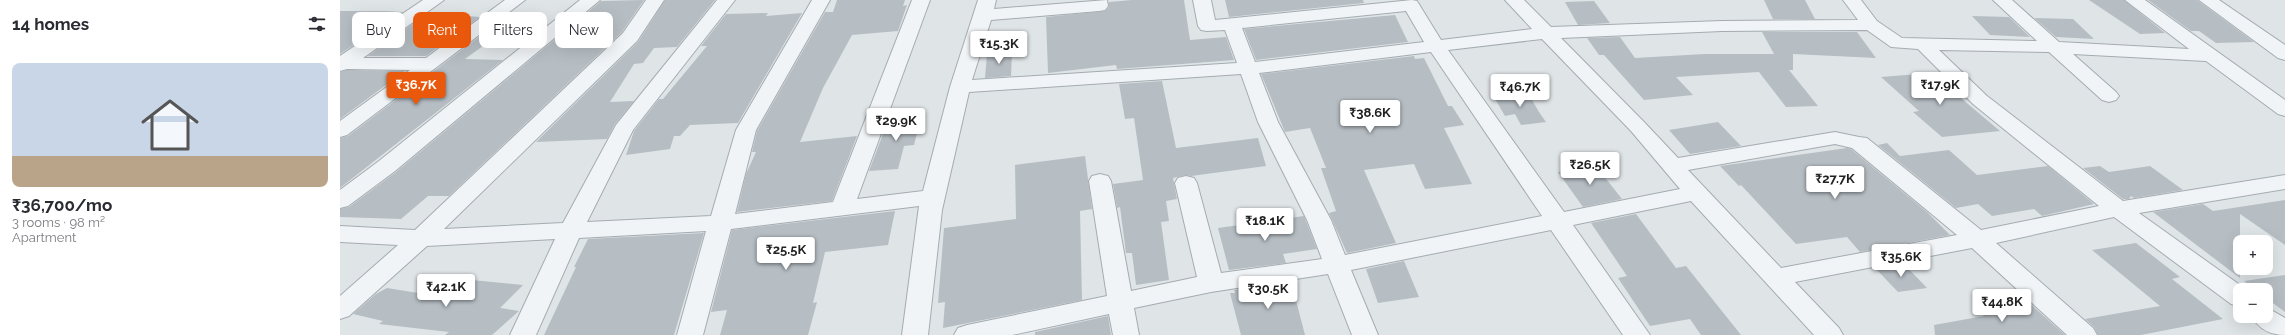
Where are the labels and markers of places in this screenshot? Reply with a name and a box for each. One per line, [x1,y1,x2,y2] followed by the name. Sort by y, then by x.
[966,31,1032,65] pin: ₹15.3K
[383,72,449,106] pin: ₹36.7K
[1907,72,1973,106] pin: ₹17.9K
[1487,74,1553,108] pin: ₹46.7K
[1337,100,1403,134] pin: ₹38.6K
[863,108,929,142] pin: ₹29.9K
[1557,152,1623,186] pin: ₹26.5K
[1802,166,1868,200] pin: ₹27.7K
[1232,208,1298,242] pin: ₹18.1K
[753,237,819,271] pin: ₹25.5K
[1868,244,1934,278] pin: ₹35.6K
[413,274,479,308] pin: ₹42.1K
[1235,276,1301,310] pin: ₹30.5K
[1969,289,2035,323] pin: ₹44.8K

